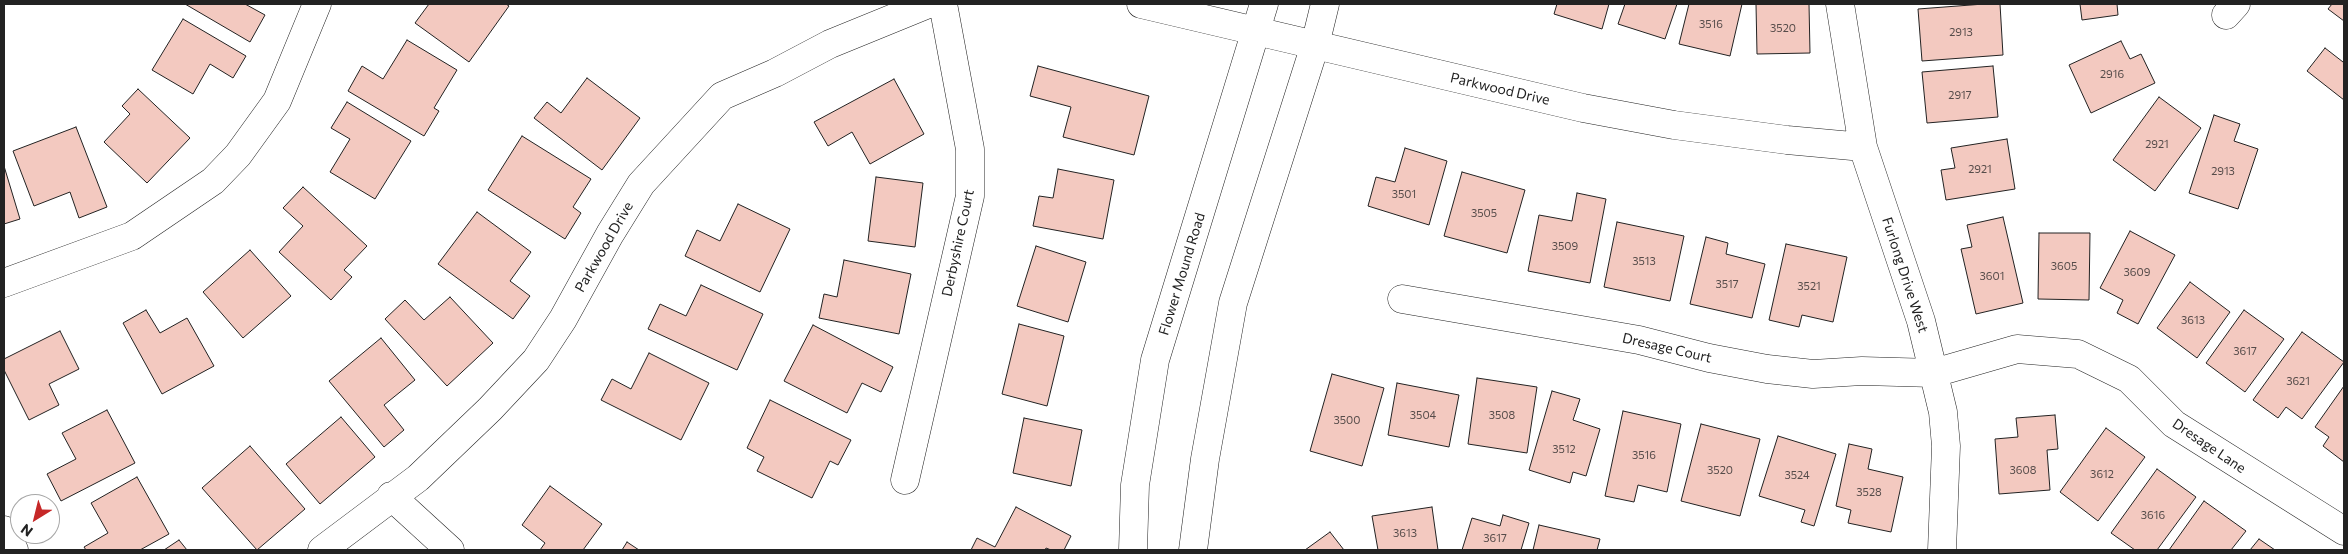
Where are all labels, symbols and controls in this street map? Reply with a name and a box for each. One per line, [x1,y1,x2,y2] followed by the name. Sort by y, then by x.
[1699,17,1723,31] house number: 3516
[1770,21,1796,35] house number: 3520
[1949,25,1973,39] house number: 2913
[2100,67,2124,81] house number: 2916
[1449,69,1551,109] street label: Parkwood Drive
[1948,88,1972,102] house number: 2917
[2145,137,2169,151] house number: 2921
[1968,162,1992,176] house number: 2921
[2211,164,2235,178] house number: 2913
[1392,187,1416,201] house number: 3501
[938,188,978,298] street label: Derbyshire Court
[571,199,637,295] street label: Parkwood Drive
[1471,206,1497,220] house number: 3505
[1155,211,1209,337] street label: Flower Mound Road
[1878,215,1932,335] street label: Furlong Drive West
[1552,239,1578,253] house number: 3509
[1632,254,1656,268] house number: 3513
[2051,259,2077,273] house number: 3605
[2124,265,2150,279] house number: 3609
[1980,269,2004,283] house number: 3601
[1715,277,1739,291] house number: 3517
[1797,279,1821,293] house number: 3521
[2181,313,2205,327] house number: 3613
[1621,330,1713,366] street label: Dresage Court
[2233,344,2257,358] house number: 3617
[2286,374,2310,388] house number: 3621
[1410,408,1436,422] house number: 3504
[1489,408,1515,422] house number: 3508
[1334,413,1360,427] house number: 3500
[2169,415,2249,477] street label: Dresage Lane
[1552,442,1576,456] house number: 3512
[1632,448,1656,462] house number: 3516
[1707,463,1733,477] house number: 3520
[2010,463,2036,477] house number: 3608
[2090,467,2114,481] house number: 3612
[1784,468,1810,482] house number: 3524
[1856,485,1882,499] house number: 3528
[10,494,60,544] north arrow
[2141,508,2165,522] house number: 3616
[17,521,36,541] text: N
[1393,526,1417,540] house number: 3613
[1483,531,1507,545] house number: 3617

